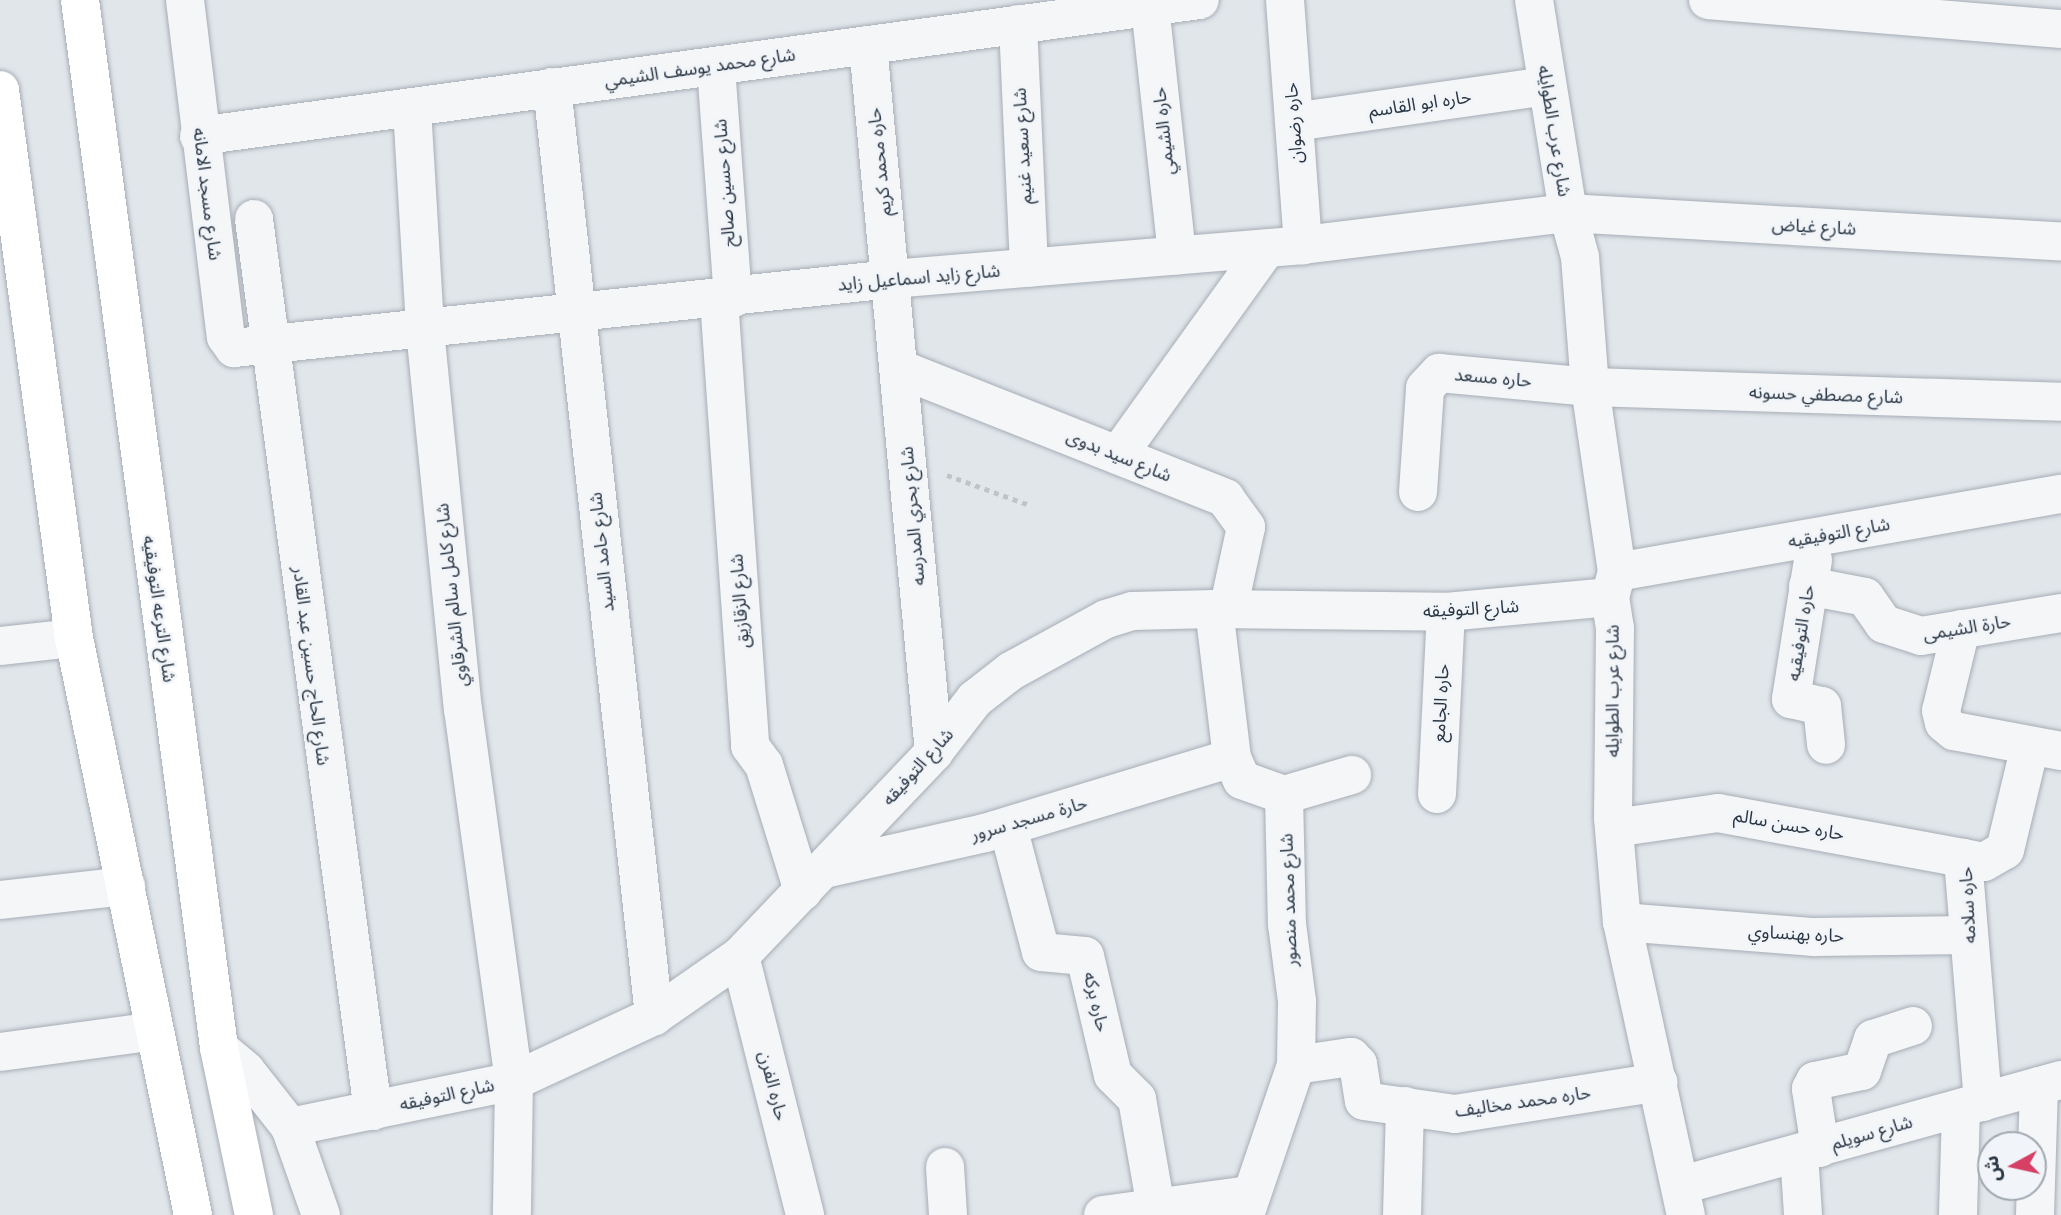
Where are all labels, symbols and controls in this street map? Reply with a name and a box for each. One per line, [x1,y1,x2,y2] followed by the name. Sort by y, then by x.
[603,44,797,92] street label: شارع محمد يوسف الشيمي
[1533,64,1575,198] street label: شارع عرب الطوايله
[1280,82,1308,164] street label: حاره رضوان
[1149,86,1179,176] street label: حاره الشيمي
[1367,86,1473,122] street label: حاره ابو القاسم
[1009,87,1037,205] street label: شارع سعيد غنيم
[864,107,896,217] street label: حاره محمد كريم
[710,118,740,248] street label: شارع حسين صالح
[188,126,226,262] street label: شارع مسجد الامانه
[1771,214,1857,240] street label: شارع غياض
[837,260,1001,296] street label: شارع زايد اسماعيل زايد
[1453,364,1533,392] street label: حاره مسعد
[1749,382,1903,408] street label: شارع مصطفي حسونه
[1063,425,1175,487] street label: شارع سيد بدوى
[896,446,930,586] street label: شارع بحري المدرسه
[585,491,619,613] street label: شارع حامد السيد
[432,502,472,688] street label: شارع كامل سالم الشرقاوي
[1786,513,1892,553] street label: شارع التوفيقيه
[138,534,180,684] street label: شارع الترعه التوفيقيه
[726,553,754,649] street label: شارع الزقازيق
[288,565,334,767] street label: شارع الحاج حسين عبد القادر
[1783,583,1819,683] street label: حاره التوفيقيه
[1422,596,1520,622] street label: شارع التوفيقه
[1922,610,2012,646] street label: حارة الشيمى
[1602,625,1624,757] street label: شارع عرب الطوايله
[1428,663,1454,743] street label: حاره الجامع
[878,724,958,810] street label: شارع التوفيقه
[968,792,1090,846] street label: حارة مسجد سرور
[1732,805,1846,845] street label: حاره حسن سالم
[1276,833,1302,967] street label: شارع محمد منصور
[1955,866,1981,944] street label: حاره سلامه
[1747,921,1845,947] street label: حاره بهنساوي
[1079,970,1113,1034] street label: حاره بركه
[754,1049,792,1123] street label: حاره الفرن
[398,1074,496,1116] street label: شارع التوفيقه
[1454,1082,1592,1122] street label: حاره محمد مخاليف
[1829,1111,1915,1155] street label: شارع سويلم
[1977,1131,2047,1201] north arrow
[1979,1154,2007,1183] text: ش

